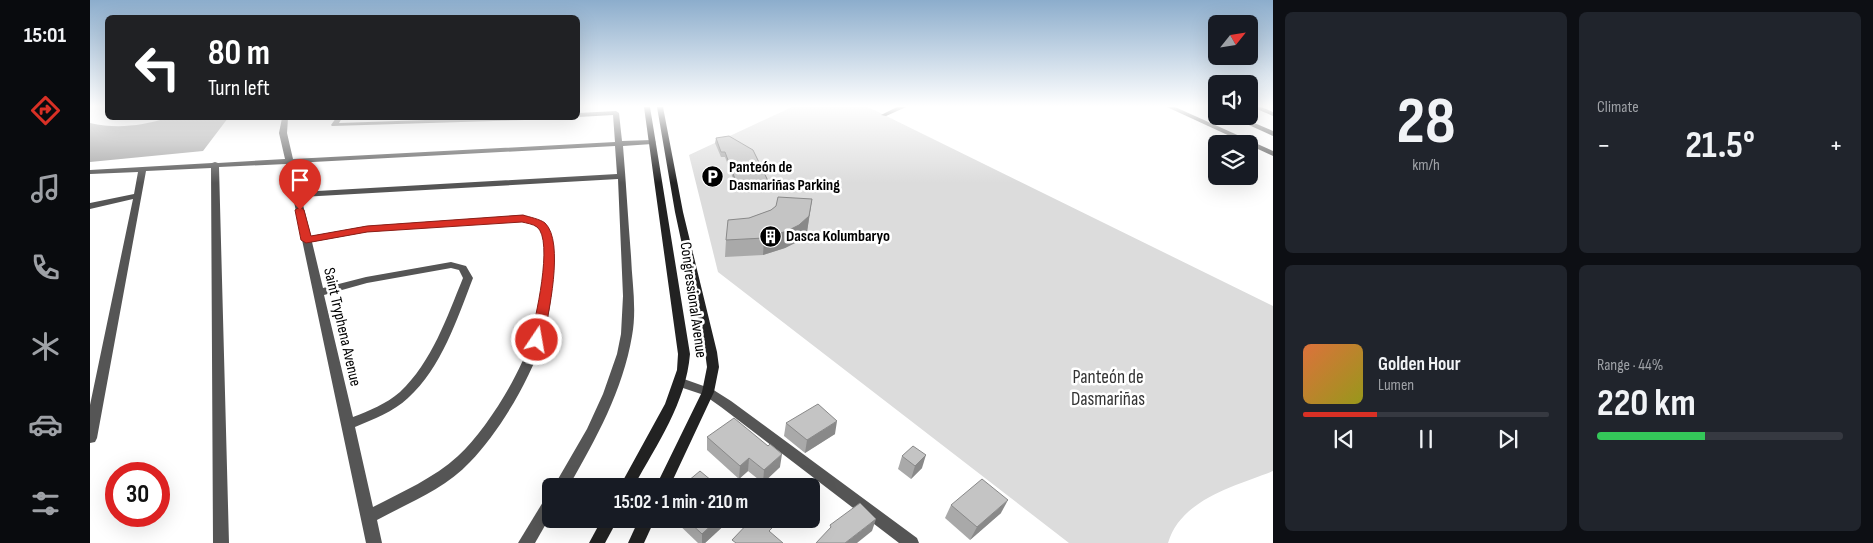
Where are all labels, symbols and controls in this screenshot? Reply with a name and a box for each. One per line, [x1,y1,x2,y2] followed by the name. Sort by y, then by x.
[1208,15,1258,65] north arrow
[1208,15,1258,185] map controls
[24,22,66,49] text: 15:01
[208,32,270,75] text: 80 m
[125,35,190,100] icon: left
[208,75,270,102] text: Turn left
[1208,75,1258,125] button: sound
[1396,84,1456,162] text: 28
[28,93,63,128] icon: directions
[1597,98,1639,117] text: Climate
[1685,123,1755,168] text: 21.5°
[1597,129,1611,162] text: −
[1829,129,1843,162] text: +
[1208,135,1258,185] button: layers
[1412,156,1440,175] text: km/h
[729,158,840,195] place label: Panteón de Dasmariñas Parking
[279,159,321,210] pin
[701,164,725,188] parking icon: Panteón de Dasmariñas Parking
[286,166,314,194] icon: arrive
[28,171,63,206] icon: music
[758,224,782,248] building icon: Dasca Kolumbaryo
[786,227,890,246] place label: Dasca Kolumbaryo
[675,241,711,359] street label: Congressional Avenue
[28,250,63,285] icon: phone
[319,266,365,388] street label: Saint Tryphena Avenue
[510,313,562,365] position arrow
[28,329,63,364] icon: climate
[1378,353,1461,376] text: Golden Hour
[1597,356,1663,375] text: Range · 44%
[1071,366,1145,411] park label: Panteón de Dasmariñas
[1378,376,1414,395] text: Lumen
[1597,381,1696,426] text: 220 km
[28,407,63,442] icon: car
[1330,425,1358,453] icon: previous
[1412,425,1440,453] icon: pause
[1494,425,1522,453] icon: next
[105,462,170,527] speed limit sign: 30
[28,486,63,521] icon: filters
[614,491,748,514] text: 15:02 · 1 min · 210 m

